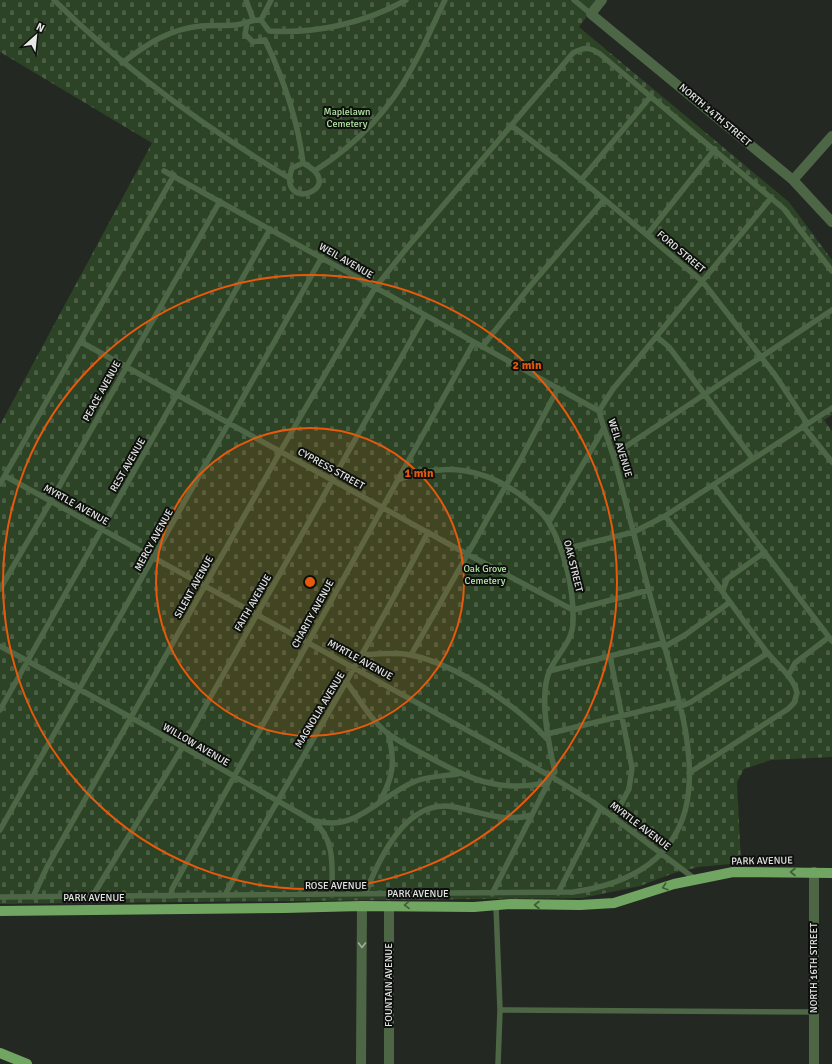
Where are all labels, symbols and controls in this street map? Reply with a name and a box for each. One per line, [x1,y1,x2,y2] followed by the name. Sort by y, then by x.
[16,16,56,56] north arrow
[34,20,47,35] text: N
[677,81,753,149] street label: NORTH 14TH STREET
[324,106,370,130] park label: Maplelawn Cemetery
[655,228,707,276] street label: FORD STREET
[317,241,376,282] street label: WEIL AVENUE
[80,358,124,423] street label: PEACE AVENUE
[513,358,542,373] text: 2 min
[605,417,635,479] street label: WEIL AVENUE
[108,436,148,494] street label: REST AVENUE
[296,446,366,492] street label: CYPRESS STREET
[405,466,434,481] text: 1 min
[41,482,111,528] street label: MYRTLE AVENUE
[132,507,176,573] street label: MERCY AVENUE
[561,539,585,593] street label: OAK STREET
[172,553,216,620] street label: SILENT AVENUE
[463,563,507,587] park label: Oak Grove Cemetery
[232,572,274,634] street label: FAITH AVENUE
[303,575,317,589] centre of rings
[289,577,337,650] street label: CHARITY AVENUE
[325,637,395,683] street label: MYRTLE AVENUE
[293,670,348,750] street label: MAGNOLIA AVENUE
[161,721,232,769] street label: WILLOW AVENUE
[607,799,673,853] street label: MYRTLE AVENUE
[731,854,793,868] street label: PARK AVENUE
[790,868,796,876] one-way arrow
[305,880,367,892] street label: ROSE AVENUE
[661,882,668,891] one-way arrow
[387,888,449,900] street label: PARK AVENUE
[63,892,125,904] street label: PARK AVENUE
[404,901,410,910] one-way arrow
[534,901,540,909] one-way arrow
[808,923,820,1013] street label: NORTH 16TH STREET
[358,942,366,948] one-way arrow
[383,943,395,1027] street label: FOUNTAIN AVENUE

